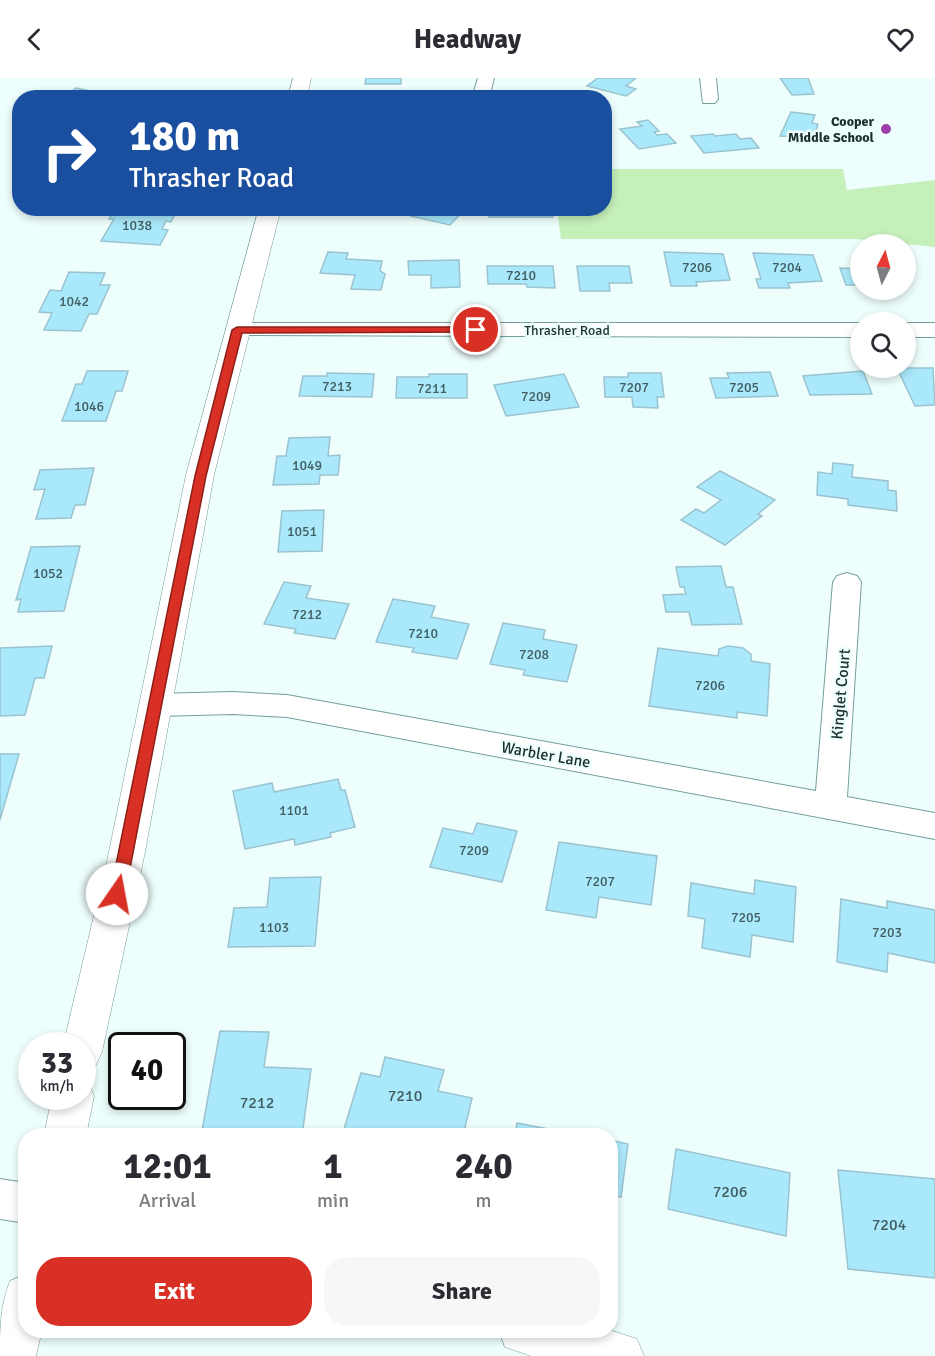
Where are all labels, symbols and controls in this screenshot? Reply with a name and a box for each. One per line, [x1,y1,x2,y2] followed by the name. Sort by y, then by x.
[18,23,51,56] icon: back
[414,23,521,56] text: Headway
[884,23,917,56] icon: heart
[129,111,240,162] text: 180 m
[788,113,875,146] place label: Cooper Middle School
[30,114,108,192] icon: right
[879,122,893,136] marker: Cooper Middle School
[129,162,294,195] text: Thrasher Road
[122,217,152,234] house number: 1038
[850,234,916,300] north arrow
[850,234,916,378] map controls
[682,259,712,276] house number: 7206
[772,259,803,276] house number: 7204
[506,267,536,284] house number: 7210
[59,293,89,310] house number: 1042
[450,304,501,355] pin
[850,312,916,378] button: search
[459,313,492,346] icon: arrive
[524,322,610,339] street label: Thrasher Road
[322,378,352,395] house number: 7213
[619,379,649,396] house number: 7207
[729,379,759,396] house number: 7205
[417,380,447,397] house number: 7211
[521,388,551,405] house number: 7209
[74,398,104,415] house number: 1046
[292,457,322,474] house number: 1049
[287,523,317,540] house number: 1051
[33,565,63,582] house number: 1052
[292,606,322,623] house number: 7212
[408,625,438,642] house number: 7210
[519,646,549,663] house number: 7208
[827,647,855,740] street label: Kinglet Court
[695,677,725,694] house number: 7206
[500,737,592,773] street label: Warbler Lane
[279,802,309,819] house number: 1101
[459,842,489,859] house number: 7209
[85,862,149,926] position arrow
[585,873,615,890] house number: 7207
[731,909,761,926] house number: 7205
[259,919,289,936] house number: 1103
[872,924,902,941] house number: 7203
[108,1032,186,1110] speed limit sign: 40
[41,1045,73,1082] text: 33
[40,1077,74,1095] text: km/h
[388,1086,422,1106] house number: 7210
[240,1093,274,1113] house number: 7212
[123,1144,212,1189] text: 12:01
[323,1144,343,1189] text: 1
[454,1144,513,1189] text: 240
[713,1182,747,1202] house number: 7206
[139,1188,196,1213] text: Arrival
[317,1188,349,1213] text: min
[476,1188,492,1213] text: m
[872,1215,907,1235] house number: 7204
[36,1257,312,1326] button: Exit
[324,1257,600,1326] button: Share

